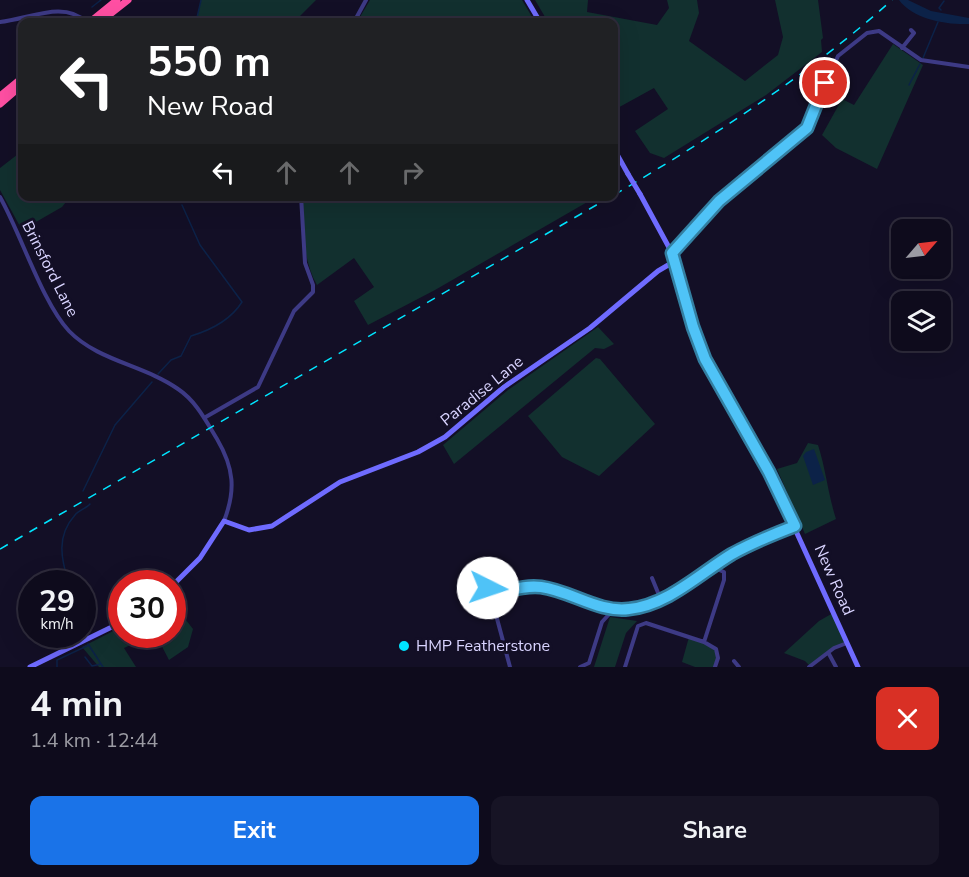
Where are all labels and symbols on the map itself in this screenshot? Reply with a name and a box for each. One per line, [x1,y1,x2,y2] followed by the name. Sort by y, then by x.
[799,57,850,108] pin
[16,217,84,321] street label: Brinsford Lane
[891,219,951,279] north arrow
[436,351,528,431] street label: Paradise Lane
[809,541,859,619] street label: New Road
[456,556,520,620] position arrow
[108,570,186,648] speed limit sign: 30
[416,635,550,657] place label: HMP Featherstone
[397,639,411,653] marker: HMP Featherstone

